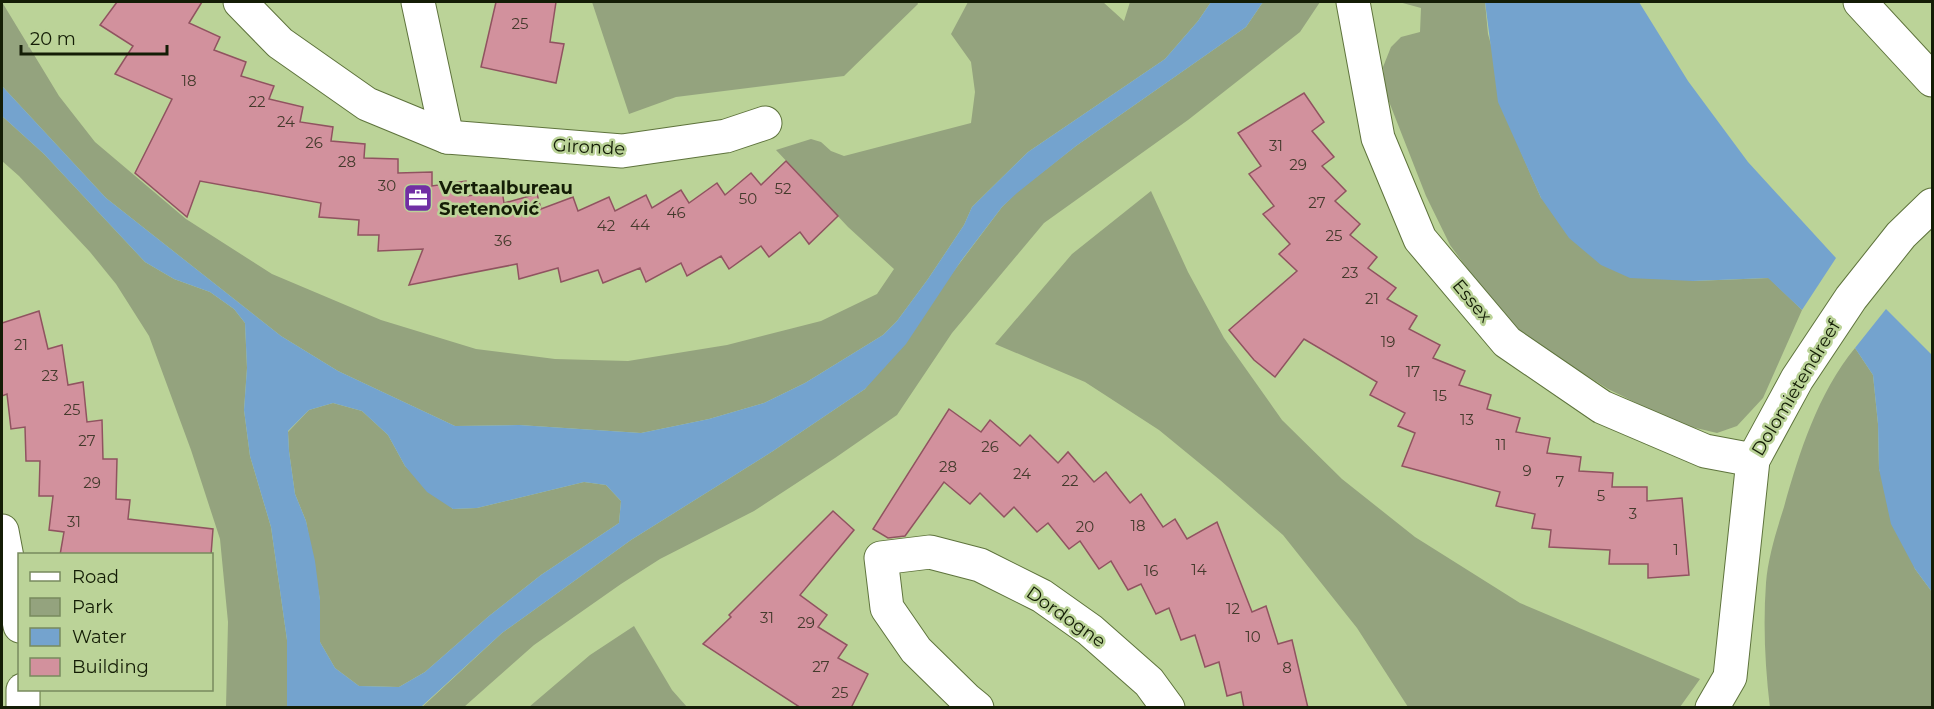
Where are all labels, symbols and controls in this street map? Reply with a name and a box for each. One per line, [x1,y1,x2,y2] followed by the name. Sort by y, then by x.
[511,14,529,33] house number: 25
[21,18,166,56] scale bar
[30,28,76,50] text: 20 m
[182,71,197,90] house number: 18
[248,92,266,111] house number: 22
[277,112,295,131] house number: 24
[305,133,323,152] house number: 26
[552,134,626,160] street label: Gironde
[1269,136,1283,155] house number: 31
[338,152,356,171] house number: 28
[1289,155,1307,174] house number: 29
[378,176,396,195] house number: 30
[438,177,573,220] place label: Vertaalbureau Sretenović
[775,179,791,198] house number: 52
[402,182,434,214] office icon: Vertaalbureau Sretenović
[739,189,757,208] house number: 50
[1308,193,1326,212] house number: 27
[666,203,686,222] house number: 46
[630,215,650,234] house number: 44
[597,216,615,235] house number: 42
[1325,226,1343,245] house number: 25
[494,231,512,250] house number: 36
[1342,263,1358,282] house number: 23
[1448,275,1497,327] street label: Essex
[1365,289,1379,308] house number: 21
[1747,316,1846,460] street label: Dolomietendreef
[1381,332,1395,351] house number: 19
[14,335,28,354] house number: 21
[1406,362,1420,381] house number: 17
[42,366,58,385] house number: 23
[1433,386,1447,405] house number: 15
[63,400,81,419] house number: 25
[1460,410,1474,429] house number: 13
[78,431,96,450] house number: 27
[1496,435,1506,454] house number: 11
[981,437,999,456] house number: 26
[939,457,957,476] house number: 28
[1522,461,1532,480] house number: 9
[1013,464,1031,483] house number: 24
[1061,471,1079,490] house number: 22
[1556,472,1565,491] house number: 7
[83,473,101,492] house number: 29
[1597,486,1605,505] house number: 5
[1629,504,1637,523] house number: 3
[67,512,81,531] house number: 31
[1131,516,1146,535] house number: 18
[1076,517,1094,536] house number: 20
[1673,540,1679,559] house number: 1
[18,553,213,691] legend
[1191,560,1207,579] house number: 14
[1144,561,1158,580] house number: 16
[72,566,119,588] text: Road
[1022,582,1110,652] street label: Dordogne
[72,596,113,618] text: Park
[1226,599,1240,618] house number: 12
[760,608,774,627] house number: 31
[797,613,815,632] house number: 29
[72,626,127,648] text: Water
[1245,627,1261,646] house number: 10
[72,656,149,678] text: Building
[812,657,830,676] house number: 27
[1282,658,1292,677] house number: 8
[831,683,849,702] house number: 25

